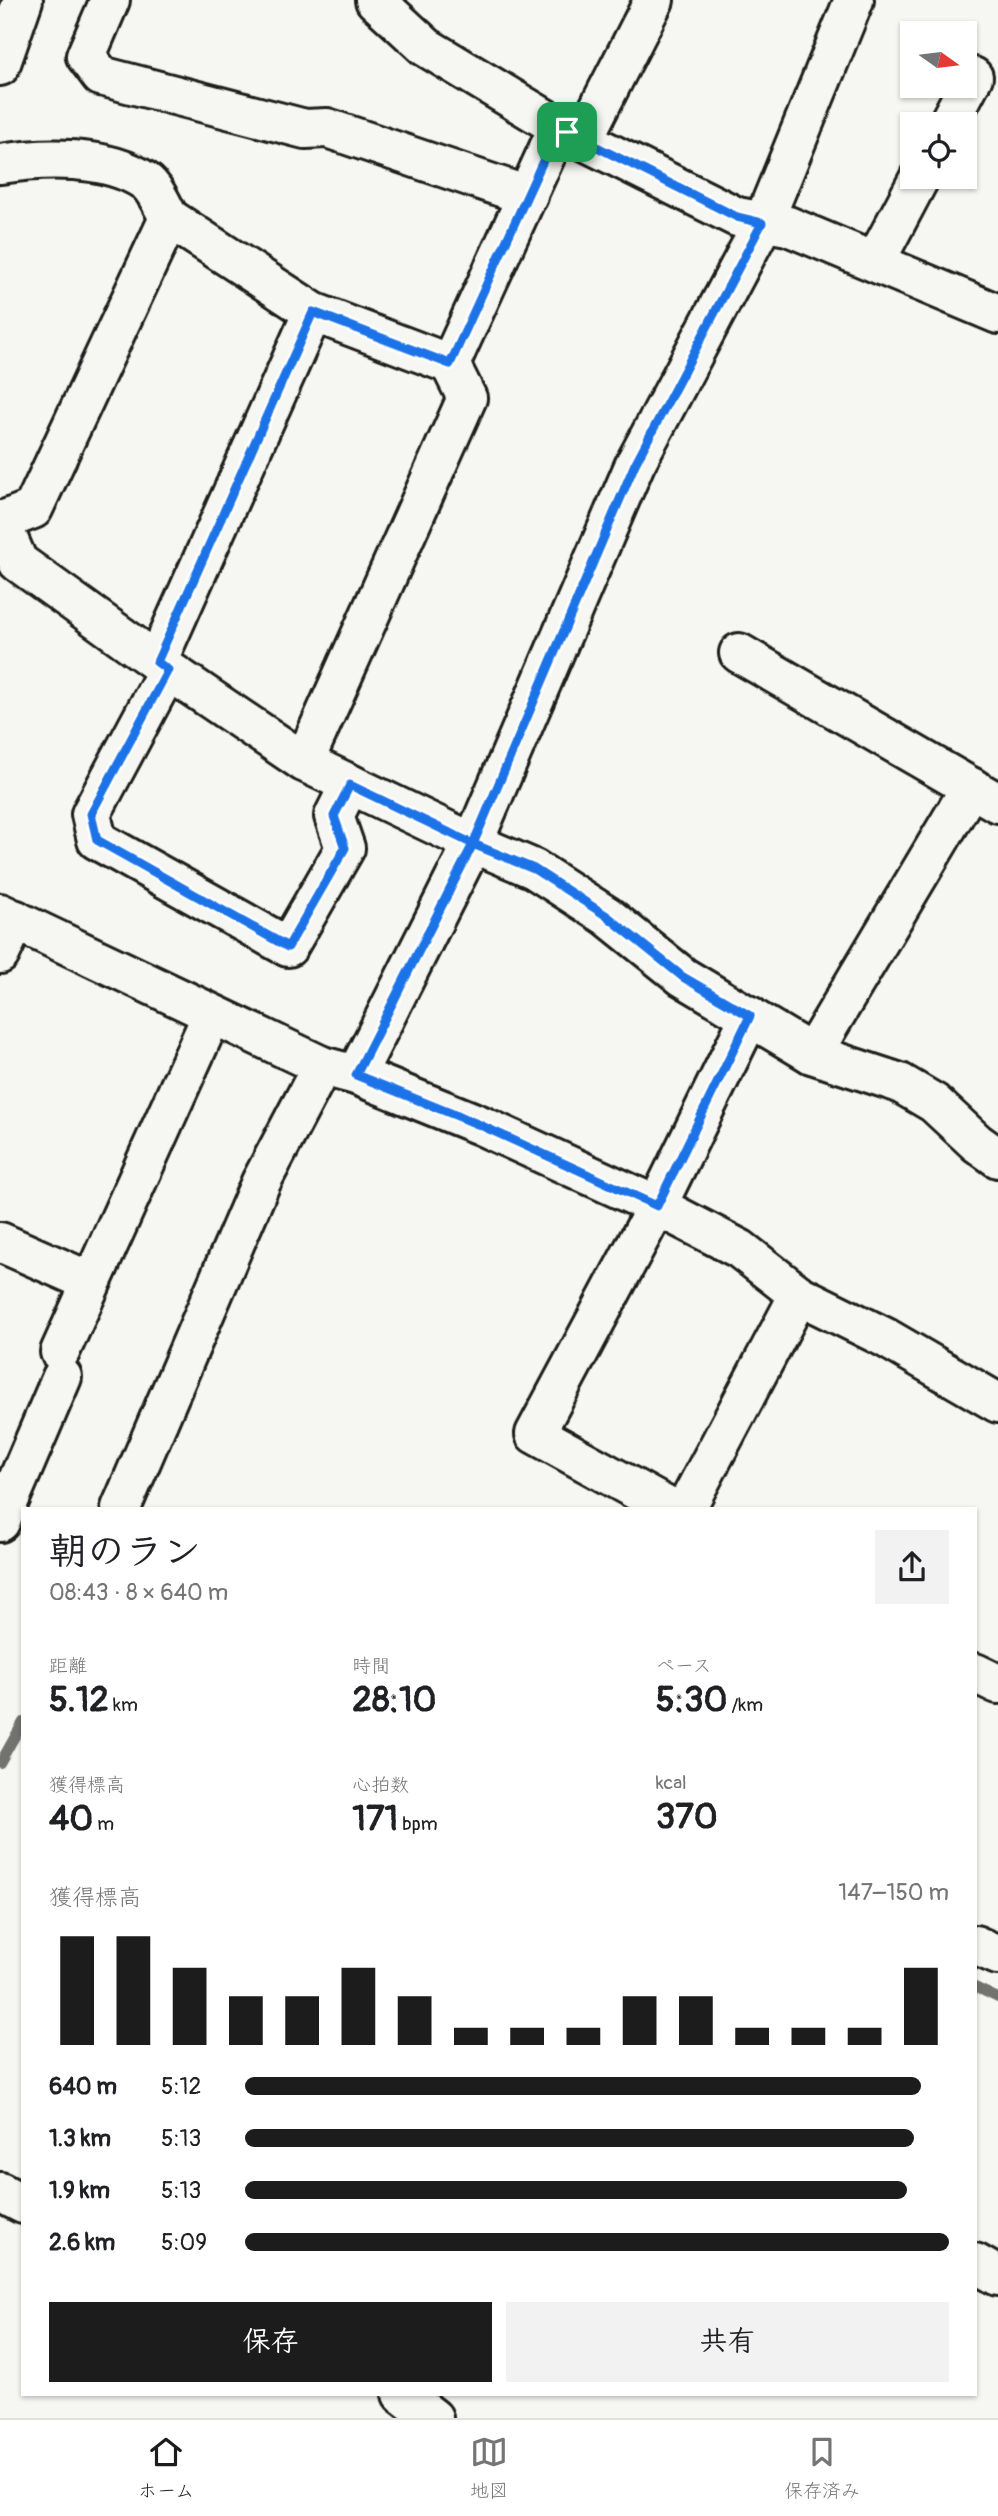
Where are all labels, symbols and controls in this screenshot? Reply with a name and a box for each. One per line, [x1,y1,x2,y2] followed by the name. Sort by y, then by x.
[900,21,976,98] north arrow
[900,21,977,189] map controls
[537,102,597,162] pin
[900,112,977,189] button: locate
[548,113,586,151] icon: arrive
[49,1528,201,1576] text: 朝のラン
[875,1530,949,1604] button: share
[49,1578,228,1607] text: 08:43 · 8 × 640 m
[49,1654,87,1678] text: 距離
[352,1654,390,1678] text: 時間
[656,1654,712,1678] text: ペース
[49,1678,109,1722] text: 5.12
[352,1678,436,1722] text: 28:10
[656,1678,727,1722] text: 5:30
[109,1693,138,1717] text: km
[727,1693,763,1717] text: /km
[656,1771,687,1795] text: kcal
[49,1773,125,1797] text: 獲得標高
[352,1773,409,1797] text: 心拍数
[656,1795,718,1839] text: 370
[49,1797,93,1841] text: 40
[352,1797,398,1841] text: 171
[93,1812,114,1836] text: m
[398,1812,438,1836] text: bpm
[838,1878,949,1907] text: 147–150 m
[49,1883,141,1912] text: 獲得標高
[49,2072,117,2101] text: 640 m
[161,2072,201,2101] text: 5:12
[49,2124,111,2153] text: 1.3 km
[161,2124,201,2153] text: 5:13
[49,2176,110,2205] text: 1.9 km
[161,2176,201,2205] text: 5:13
[49,2228,115,2257] text: 2.6 km
[161,2228,207,2257] text: 5:09
[49,2302,492,2382] button: 保存
[506,2302,949,2382] button: 共有
[138,2433,194,2503] tab: ホーム
[470,2433,508,2503] tab: 地図
[784,2433,860,2503] tab: 保存済み

